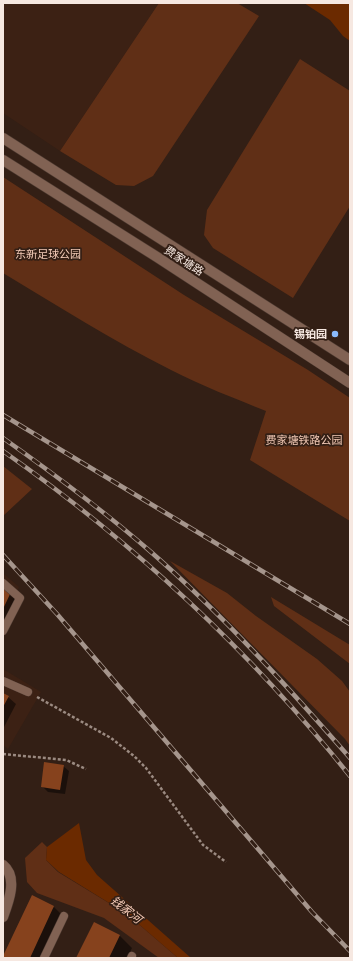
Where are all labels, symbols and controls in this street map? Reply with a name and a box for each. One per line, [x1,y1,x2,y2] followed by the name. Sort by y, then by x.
[162,243,206,279] street label: 费家塘路
[15,247,81,261] park label: 东新足球公园
[294,327,327,341] place label: 锡铂园
[330,329,340,339] marker: 锡铂园
[266,433,342,447] park label: 费家塘铁路公园
[107,893,145,927] water label: 钱家河

